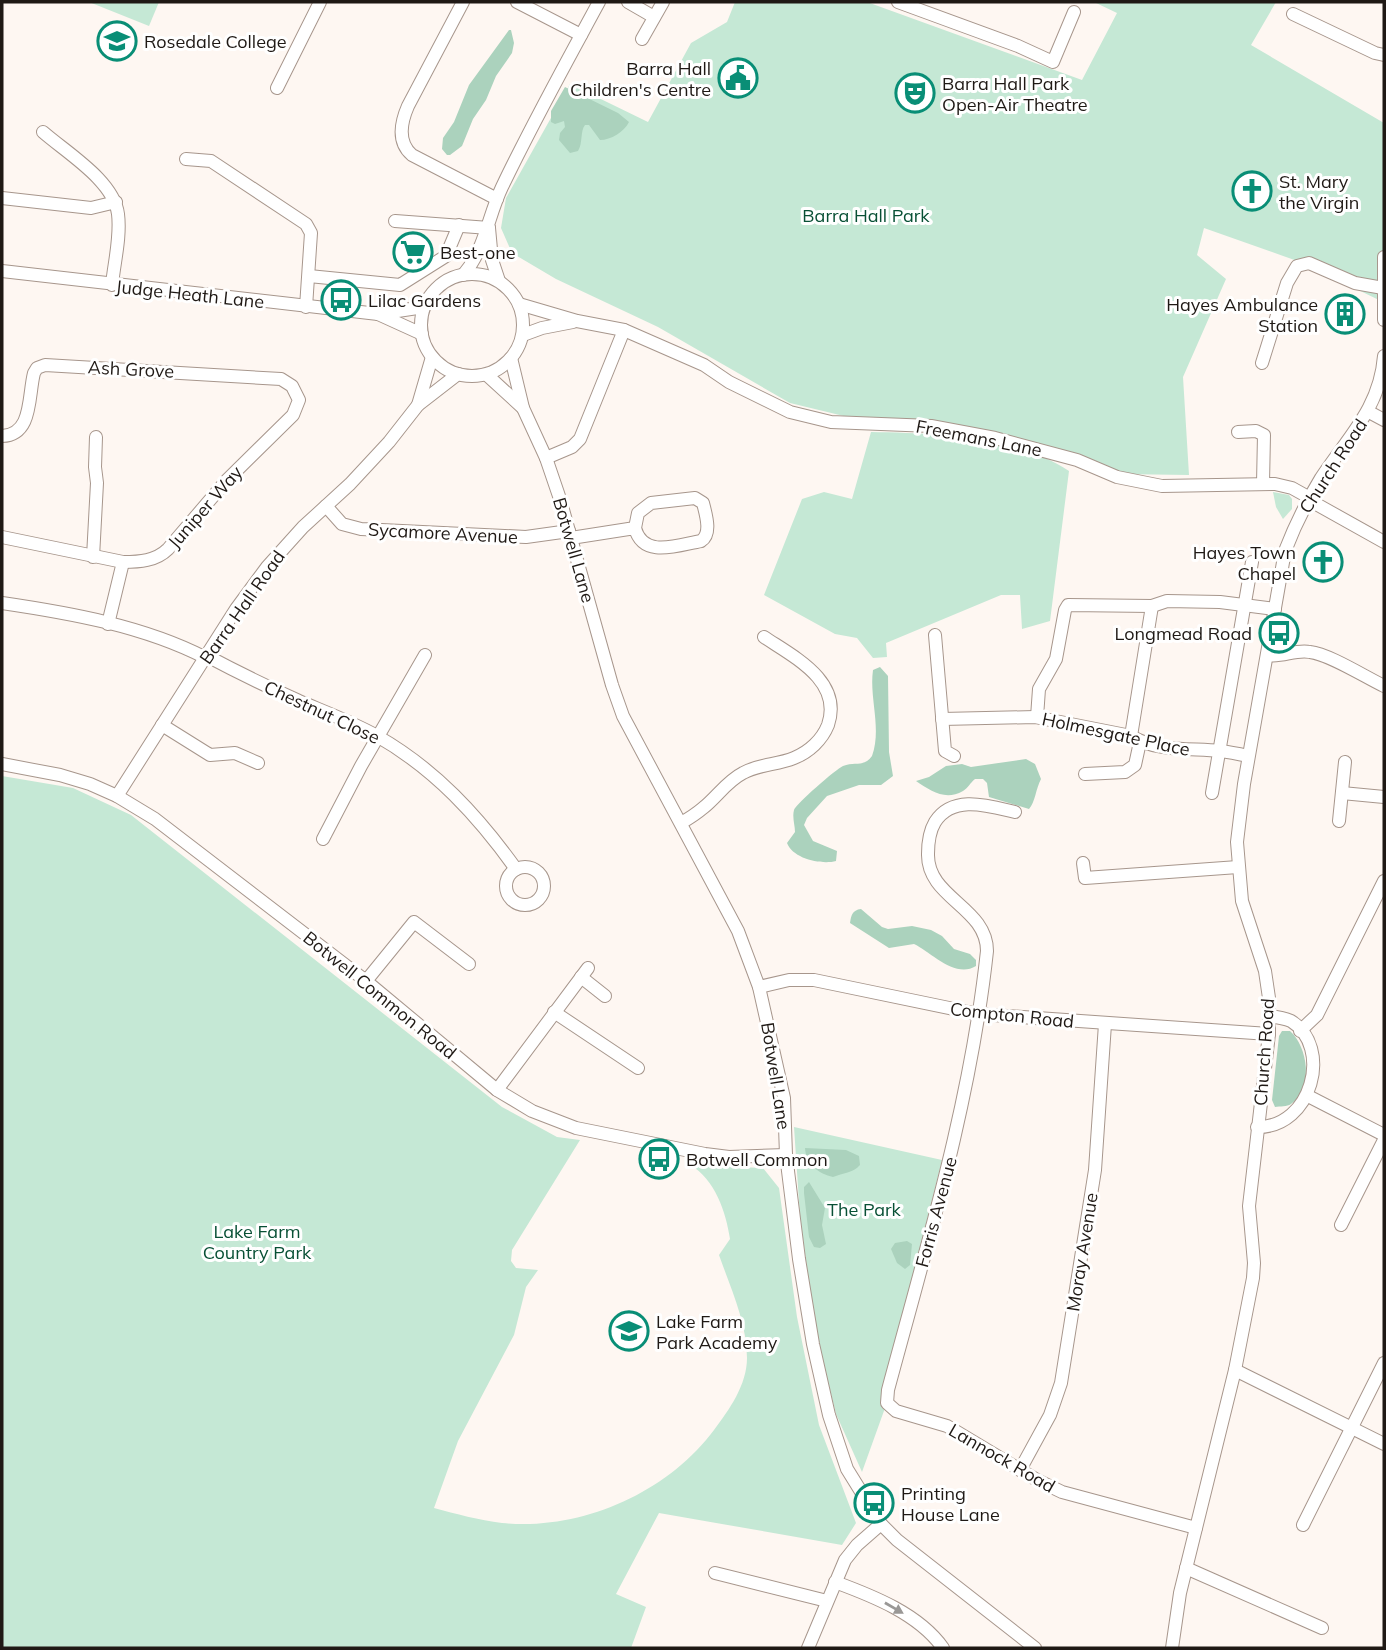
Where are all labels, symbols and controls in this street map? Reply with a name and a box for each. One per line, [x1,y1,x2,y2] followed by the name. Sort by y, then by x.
[96,20,138,62] school or university icon: Rosedale College
[144,30,287,53] place label: Rosedale College
[570,57,711,101] place label: Barra Hall Children's Centre
[717,57,759,99] public building icon: Barra Hall Children's Centre
[894,72,936,114] theatre icon: Barra Hall Park Open-Air Theatre
[942,72,1088,116] place label: Barra Hall Park Open-Air Theatre
[1231,170,1273,212] church icon: St. Mary the Virgin
[1279,170,1359,214] place label: St. Mary the Virgin
[802,204,930,227] park label: Barra Hall Park
[392,231,434,273] supermarket icon: Best-one
[440,241,516,264] place label: Best-one
[115,275,265,313] street label: Judge Heath Lane
[320,279,362,321] bus stop icon: Lilac Gardens
[368,289,481,312] place label: Lilac Gardens
[1166,293,1318,337] place label: Hayes Ambulance Station
[1324,293,1366,335] building icon: Hayes Ambulance Station
[87,355,175,383] street label: Ash Grove
[1294,414,1372,518] street label: Church Road
[914,415,1044,461] street label: Freemans Lane
[163,461,247,553] street label: Juniper Way
[548,495,600,605] street label: Botwell Lane
[368,518,518,548] street label: Sycamore Avenue
[1193,541,1296,585] place label: Hayes Town Chapel
[1302,541,1344,583] church icon: Hayes Town Chapel
[194,546,290,668] street label: Barra Hall Road
[1258,612,1300,654] bus stop icon: Longmead Road
[1115,622,1252,645] place label: Longmead Road
[260,675,384,749] street label: Chestnut Close
[1040,707,1192,761] street label: Holmesgate Place
[299,926,461,1064] street label: Botwell Common Road
[949,997,1075,1033] street label: Compton Road
[1249,997,1279,1107] street label: Church Road
[756,1021,796,1131] street label: Botwell Lane
[638,1138,680,1180] bus stop icon: Botwell Common
[686,1148,828,1171] place label: Botwell Common
[910,1154,962,1270] street label: Forris Avenue
[1061,1191,1103,1313] street label: Moray Avenue
[827,1198,902,1221] park label: The Park
[203,1220,312,1264] park label: Lake Farm Country Park
[608,1310,650,1352] school or university icon: Lake Farm Park Academy
[656,1310,778,1354] place label: Lake Farm Park Academy
[945,1418,1059,1498] street label: Lannock Road
[853,1482,895,1524] bus stop icon: Printing House Lane
[901,1482,1000,1526] place label: Printing House Lane
[884,1602,903,1614] one-way arrow

